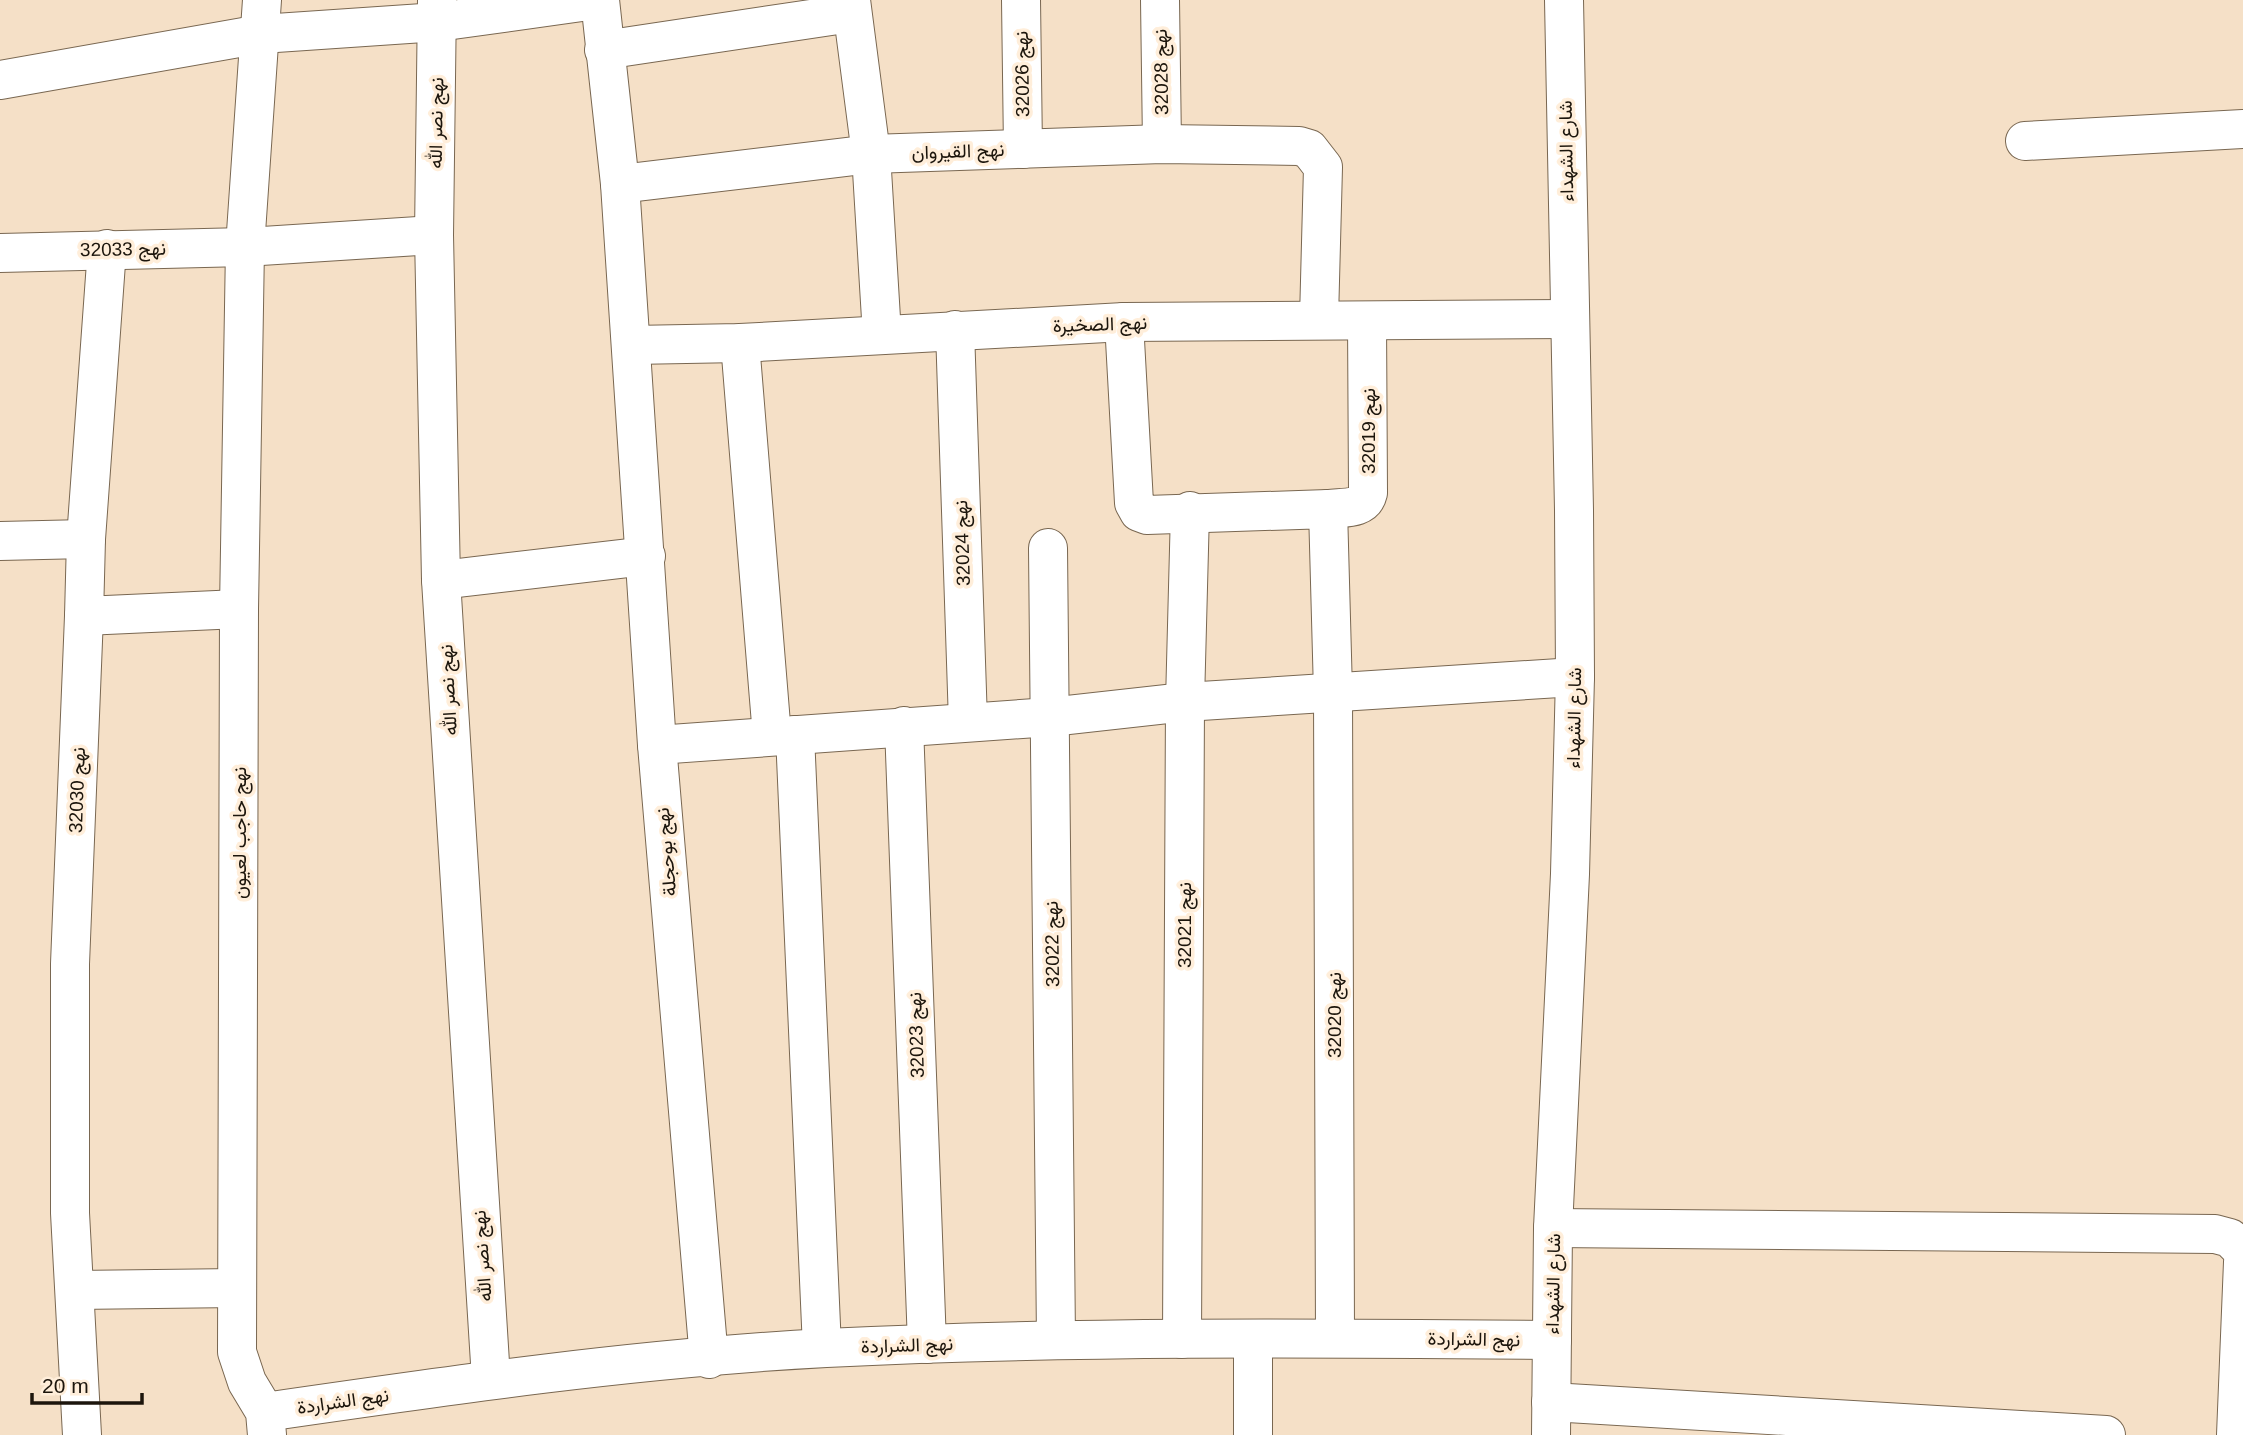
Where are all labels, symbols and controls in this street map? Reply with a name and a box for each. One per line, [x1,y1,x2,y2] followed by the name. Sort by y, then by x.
[1150,29,1175,115] street label: نهج 32028
[1011,31,1036,117] street label: نهج 32026
[425,77,450,169] street label: نهج نصر الله
[1555,100,1579,202] street label: شارع الشهداء
[911,139,1005,166] street label: نهج القيروان
[80,238,166,263] street label: نهج 32033
[1052,312,1148,339] street label: نهج الصخيرة
[1358,388,1382,474] street label: نهج 32019
[950,500,977,586] street label: نهج 32024
[435,644,464,736] street label: نهج نصر الله
[1563,667,1587,769] street label: شارع الشهداء
[65,747,92,833] street label: نهج 32030
[229,767,253,899] street label: نهج حاجب لعيون
[652,807,683,897] street label: نهج بوحجلة
[1174,882,1198,968] street label: نهج 32021
[1041,901,1066,987] street label: نهج 32022
[1324,972,1348,1058] street label: نهج 32020
[904,992,931,1078] street label: نهج 32023
[468,1209,499,1302] street label: نهج نصر الله
[1542,1233,1566,1335] street label: شارع الشهداء
[1427,1328,1520,1353] street label: نهج الشراردة
[860,1333,954,1360] street label: نهج الشراردة
[32,1362,142,1406] scale bar
[42,1374,89,1397] text: 20 m
[296,1384,391,1421] street label: نهج الشراردة

